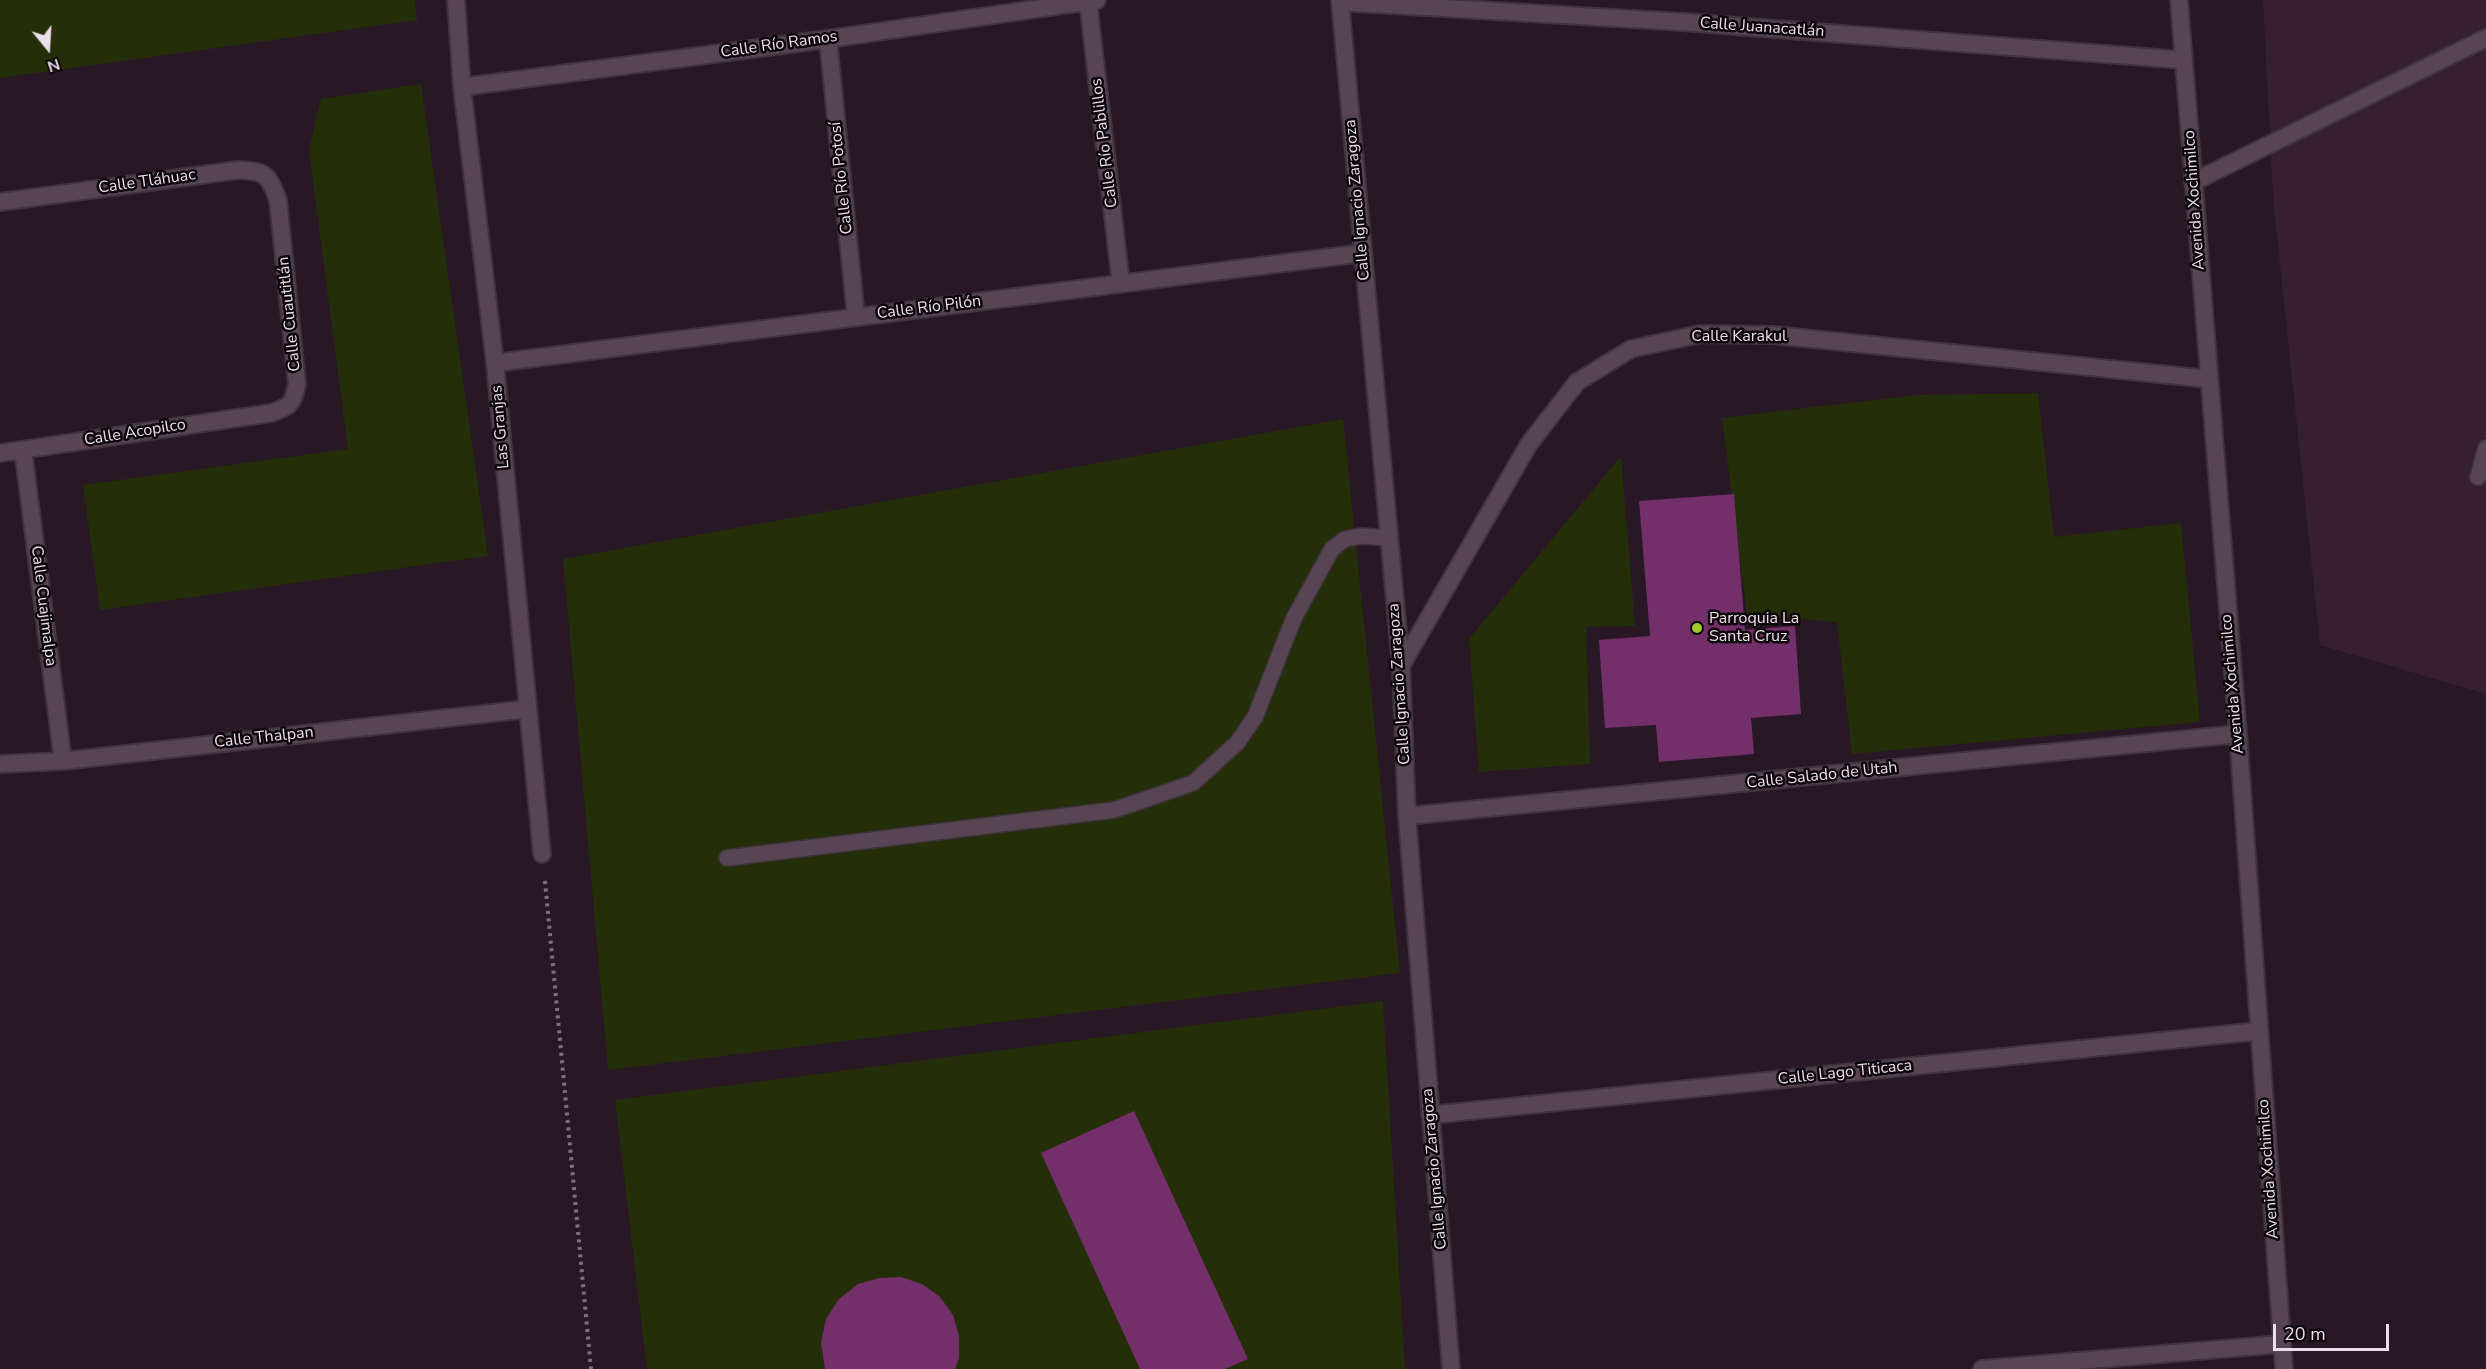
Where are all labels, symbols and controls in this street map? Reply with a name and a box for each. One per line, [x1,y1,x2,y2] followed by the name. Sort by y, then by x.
[1699,14,1825,42] street label: Calle Juanacatlán
[18,18,78,78] north arrow
[719,27,839,63] street label: Calle Río Ramos
[44,53,63,77] text: N
[1088,77,1122,209] street label: Calle Río Pablillos
[1341,118,1375,282] street label: Calle Ignacio Zaragoza
[827,121,857,235] street label: Calle Río Potosí
[2181,129,2209,271] street label: Avenida Xochimilco
[97,166,197,198] street label: Calle Tláhuac
[274,256,306,372] street label: Calle Cuautitlán
[876,292,982,324] street label: Calle Río Pilón
[1691,327,1787,347] street label: Calle Karakul
[488,384,514,470] street label: Las Granjas
[83,415,187,451] street label: Calle Acopilco
[26,545,60,667] street label: Calle Cuajimalpa
[1385,603,1415,765] street label: Calle Ignacio Zaragoza
[1709,609,1799,647] place label: Parroquia La Santa Cruz
[2217,613,2249,755] street label: Avenida Xochimilco
[1690,621,1704,635] marker: Parroquia La Santa Cruz
[213,723,315,753] street label: Calle Thalpan
[1746,759,1898,793] street label: Calle Salado de Utah
[1777,1056,1913,1090] street label: Calle Lago Titicaca
[1418,1087,1452,1251] street label: Calle Ignacio Zaragoza
[2255,1098,2283,1240] street label: Avenida Xochimilco
[2276,1312,2392,1350] scale bar
[2284,1322,2326,1346] text: 20 m

